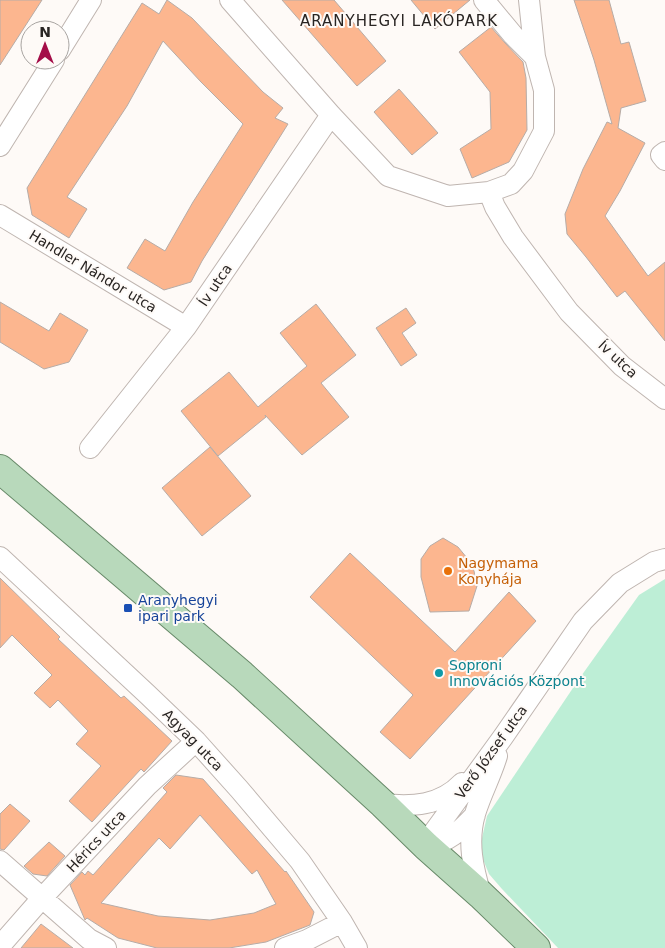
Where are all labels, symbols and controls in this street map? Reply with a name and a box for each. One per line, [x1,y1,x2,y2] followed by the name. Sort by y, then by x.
[300,11,498,30] district label: ARANYHEGYI LAKÓPARK
[20,20,70,70] north arrow
[39,24,51,40] text: N
[26,227,160,315] street label: Handler Nándor utca
[195,261,235,309] street label: Ív utca
[595,337,641,381] street label: Ív utca
[458,555,539,587] place label: Nagymama Konyhája
[442,565,454,577] marker: Nagymama Konyhája
[138,592,218,624] place label: Aranyhegyi ipari park
[122,602,134,614] marker: Aranyhegyi ipari park
[449,657,585,689] place label: Soproni Innovációs Központ
[433,667,445,679] marker: Soproni Innovációs Központ
[452,702,530,802] street label: Verő József utca
[160,706,226,774] street label: Agyag utca
[63,807,129,875] street label: Hérics utca

